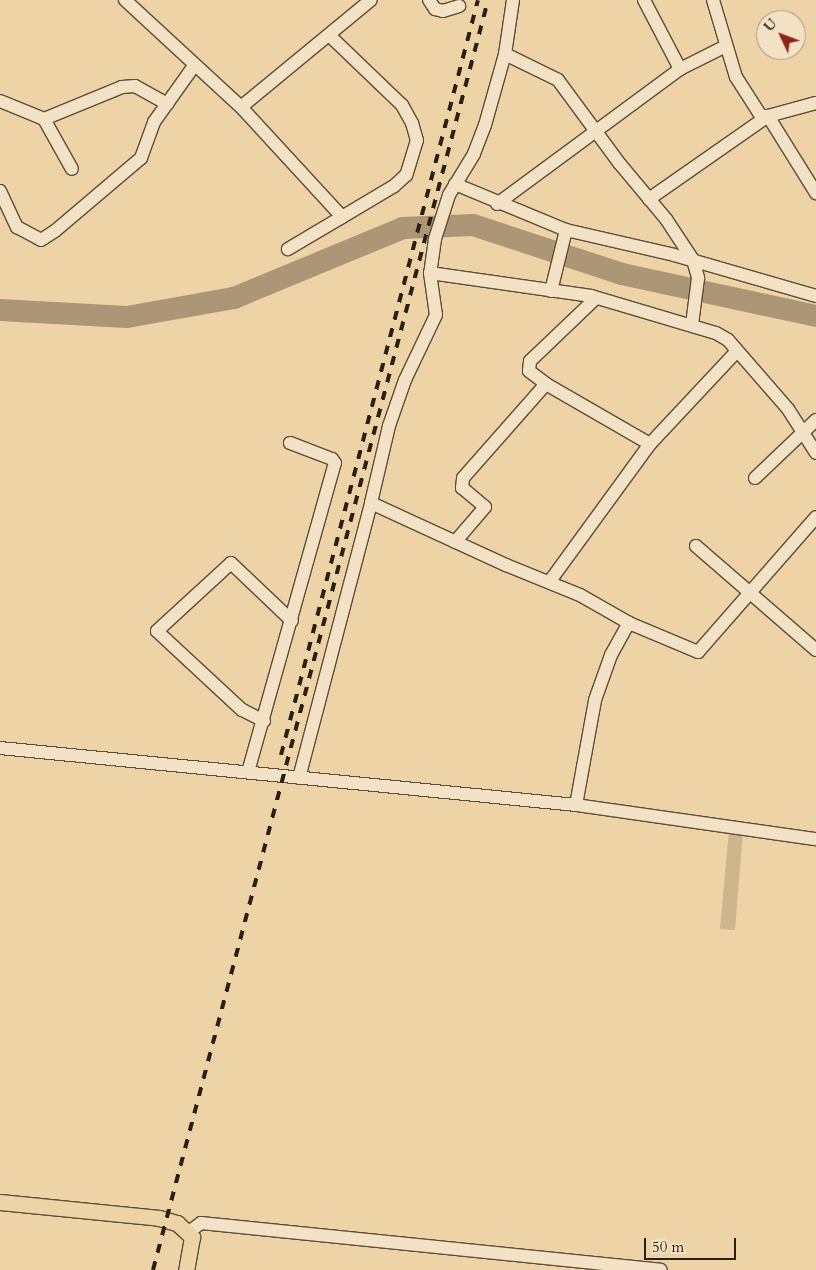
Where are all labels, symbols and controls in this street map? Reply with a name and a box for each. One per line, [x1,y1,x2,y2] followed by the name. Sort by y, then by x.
[756,10,806,60] north arrow
[760,14,781,36] text: U
[646,1228,738,1260] scale bar
[652,1237,684,1257] text: 50 m

